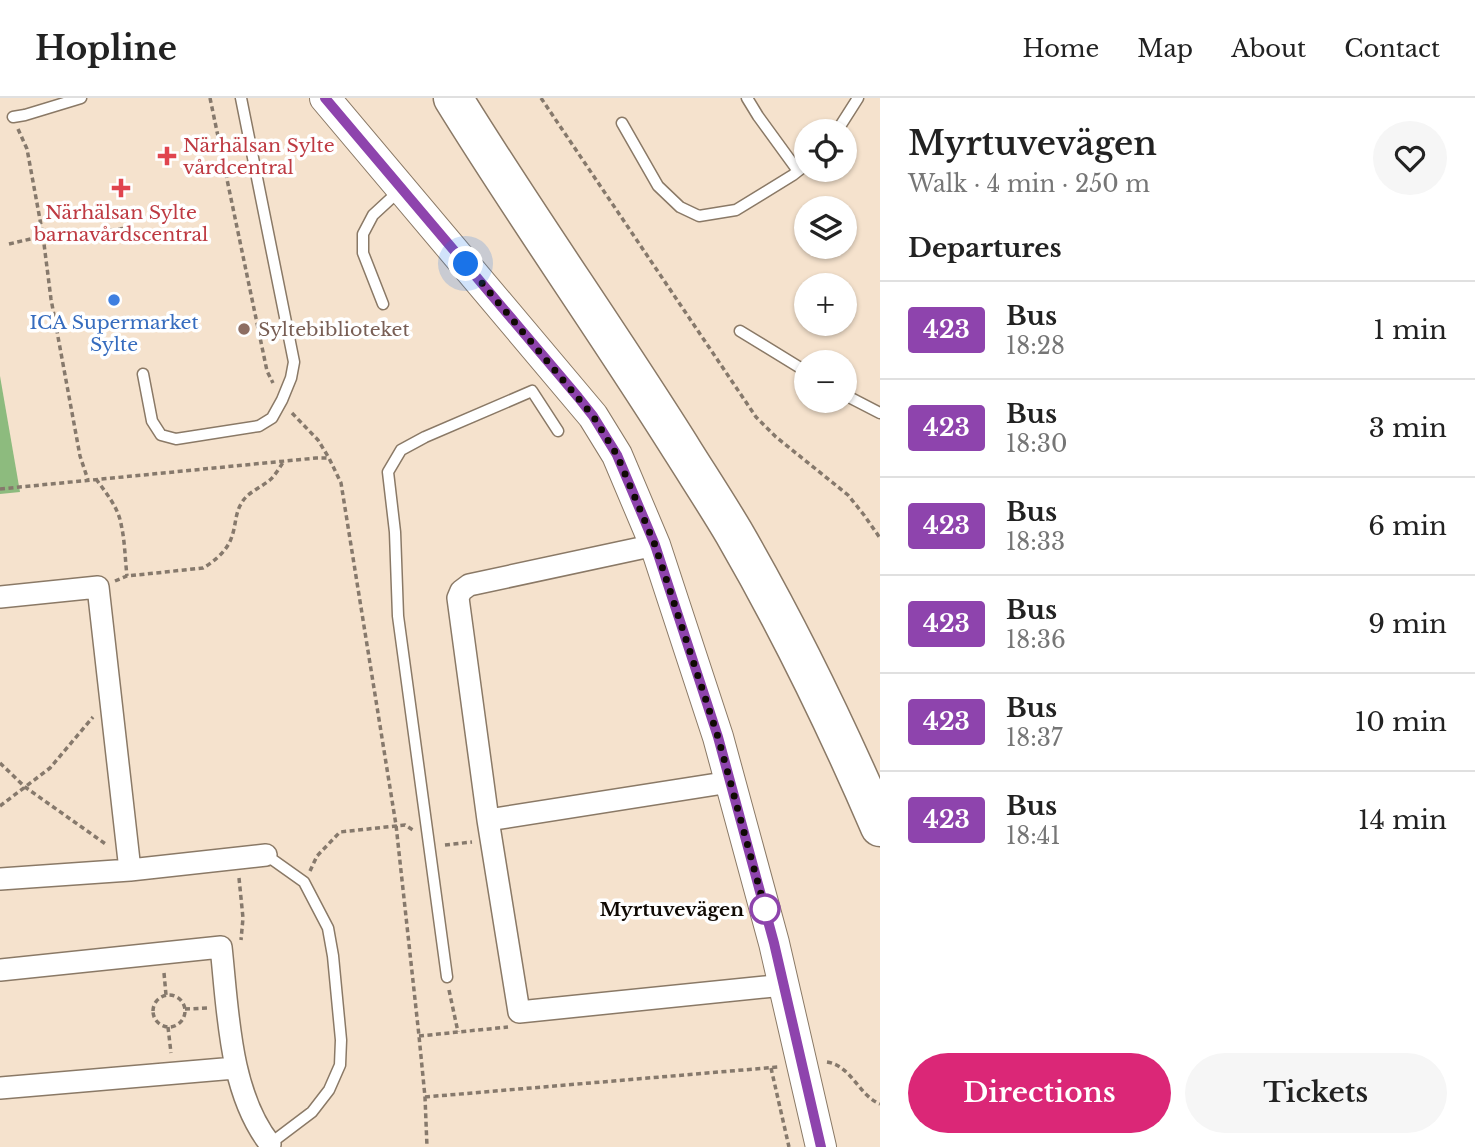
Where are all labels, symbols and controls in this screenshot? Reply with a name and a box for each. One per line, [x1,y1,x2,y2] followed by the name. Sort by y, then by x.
[35,28,177,69] text: Hopline
[1023,34,1099,63] text: Home
[1137,34,1193,63] text: Map
[1231,34,1306,63] text: About
[1344,34,1440,63] text: Contact
[794,119,857,413] map controls
[794,119,857,182] button: locate
[1373,121,1447,195] button: heart
[908,123,1157,164] text: Myrtuvevägen
[183,134,335,179] place label: Närhälsan Sylte vårdcentral
[157,146,177,166] marker: Närhälsan Sylte vårdcentral
[908,170,1150,198] text: Walk · 4 min · 250 m
[111,178,131,198] marker: Närhälsan Sylte barnavårdscentral
[794,196,857,259] button: layers
[33,201,208,246] place label: Närhälsan Sylte barnavårdscentral
[908,232,1062,264] text: Departures
[448,246,483,281] your location
[794,273,857,336] button: +
[106,292,122,308] marker: ICA Supermarket Sylte
[1006,300,1057,332] text: Bus
[29,311,199,356] place label: ICA Supermarket Sylte
[1373,314,1447,346] text: 1 min
[923,315,970,344] text: 423
[258,318,410,341] place label: Syltebiblioteket
[236,321,252,337] marker: Syltebiblioteket
[1006,332,1065,360] text: 18:28
[794,350,857,413] button: −
[1006,398,1057,430] text: Bus
[1369,412,1447,444] text: 3 min
[923,413,970,442] text: 423
[1006,430,1067,458] text: 18:30
[1006,496,1057,528] text: Bus
[1368,510,1447,542] text: 6 min
[923,511,970,540] text: 423
[1006,528,1065,556] text: 18:33
[1006,594,1057,626] text: Bus
[1368,608,1447,640] text: 9 min
[923,609,970,638] text: 423
[1006,626,1066,654] text: 18:36
[1006,692,1057,724] text: Bus
[1355,706,1447,738] text: 10 min
[923,707,970,736] text: 423
[1006,724,1062,752] text: 18:37
[1006,790,1057,822] text: Bus
[1358,804,1447,836] text: 14 min
[923,805,970,834] text: 423
[1006,822,1060,850] text: 18:41
[750,894,780,924] marker: Myrtuvevägen
[599,898,744,921] place label: Myrtuvevägen
[908,1053,1171,1133] button: Directions
[1185,1053,1447,1133] button: Tickets

